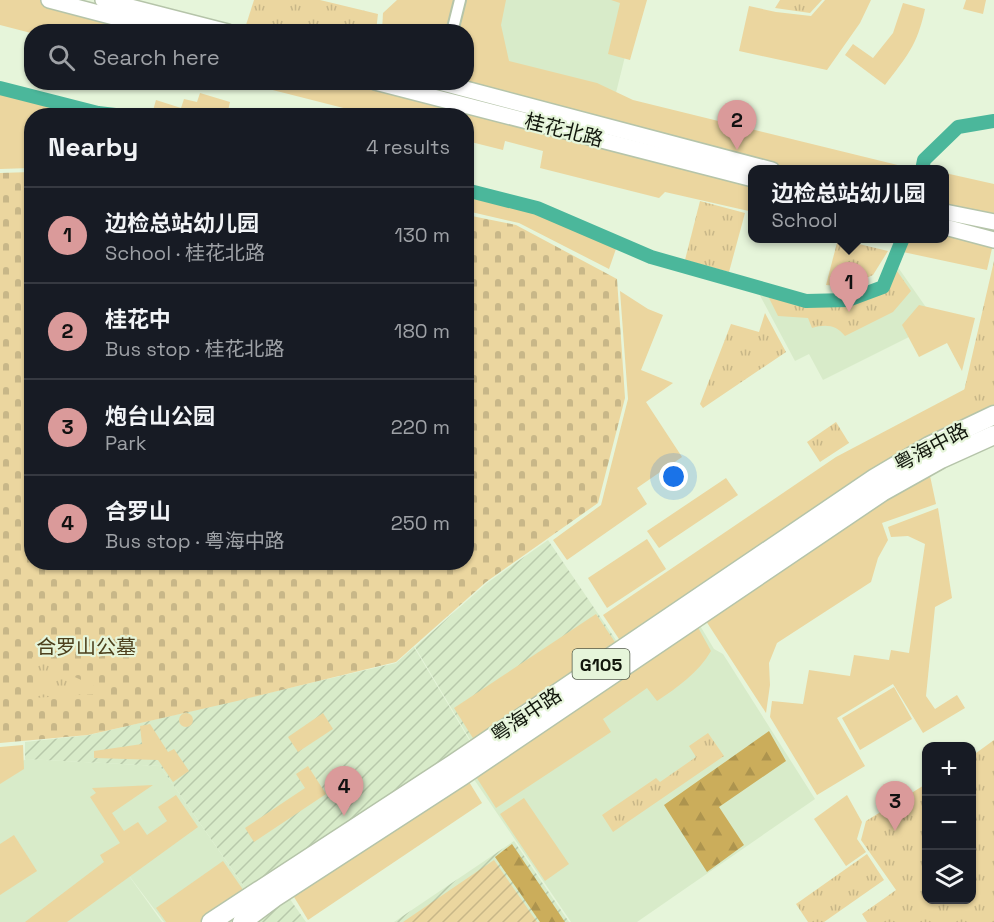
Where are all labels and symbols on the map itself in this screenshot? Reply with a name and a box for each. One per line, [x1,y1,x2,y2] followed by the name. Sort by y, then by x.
[718,100,756,150] pin: 2
[522,108,606,152] street label: 桂花北路
[830,262,868,312] pin: 1
[890,417,972,477] street label: 粤海中路
[659,462,688,491] your location
[36,634,136,660] park label: 合罗山公墓
[572,649,630,679] road number: G105
[486,682,566,748] street label: 粤海中路
[324,766,364,816] pin: 4
[876,782,914,831] pin: 3

